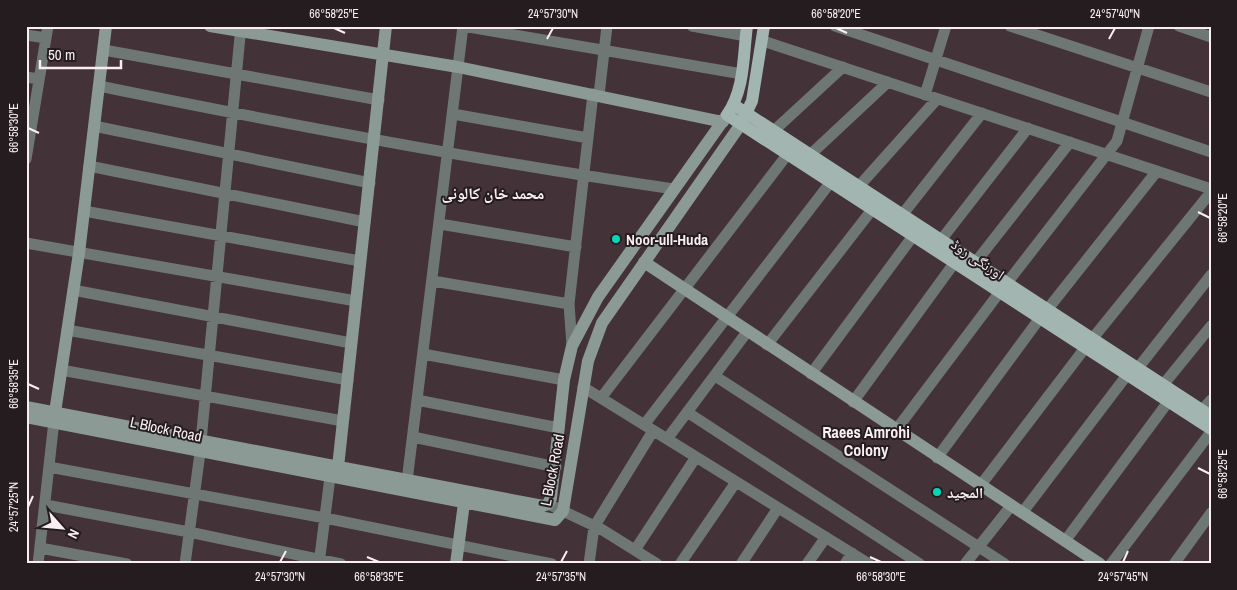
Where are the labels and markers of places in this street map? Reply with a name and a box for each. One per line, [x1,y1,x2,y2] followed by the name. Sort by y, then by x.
[626,229,708,250] place label: Noor-ull-Huda
[610,233,622,245] marker: Noor-ull-Huda
[947,482,983,503] place label: المجید
[931,486,943,498] marker: المجید

